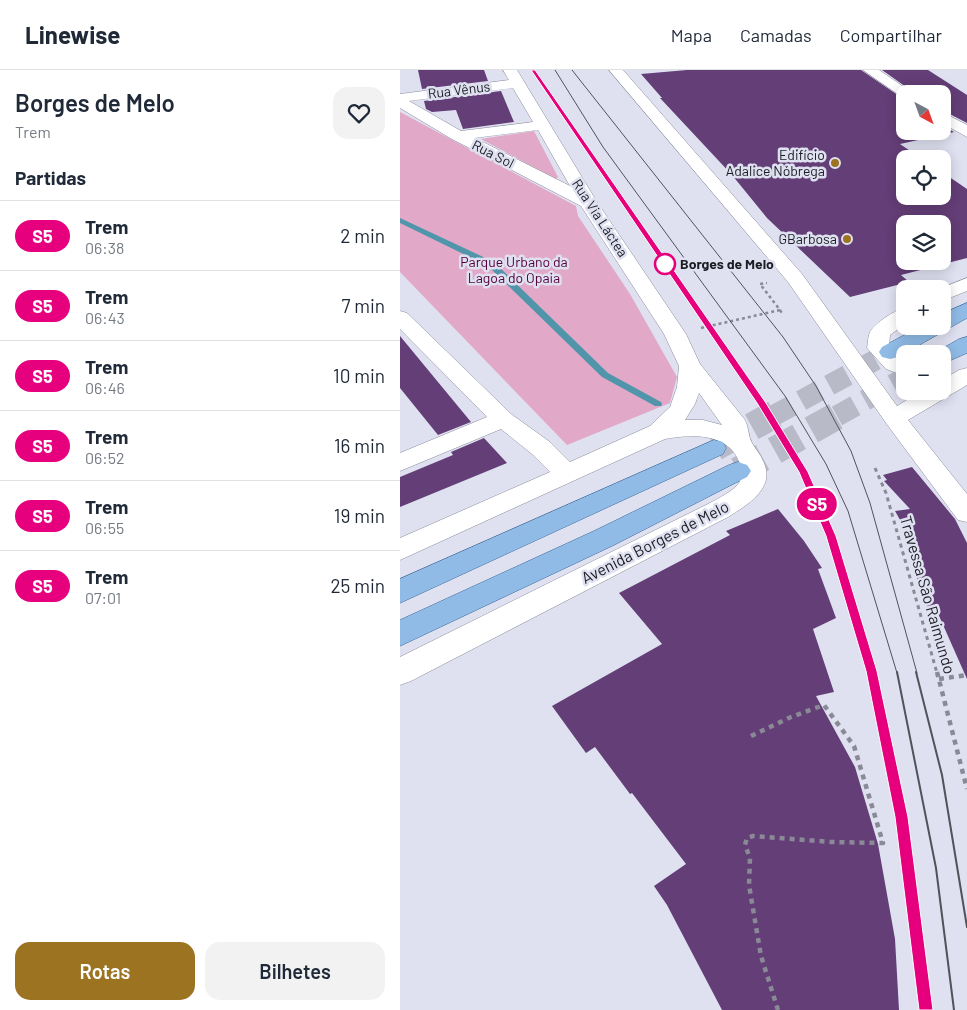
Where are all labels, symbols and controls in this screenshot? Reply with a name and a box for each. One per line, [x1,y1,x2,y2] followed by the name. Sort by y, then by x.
[25,20,120,49] text: Linewise
[671,24,712,46] text: Mapa
[740,24,812,46] text: Camadas
[840,24,942,46] text: Compartilhar
[427,77,491,102] street label: Rua Vênus
[896,85,951,140] north arrow
[896,85,951,400] map controls
[333,87,385,139] button: heart
[15,88,175,117] text: Borges de Melo
[15,122,51,141] text: Trem
[469,136,517,171] street label: Rua Sol
[726,146,825,179] place label: Edifício Adalice Nóbrega
[896,150,951,205] button: locate
[829,157,841,169] marker: Edifício Adalice Nóbrega
[15,166,86,189] text: Partidas
[569,176,632,260] street label: Rua Via Láctea
[85,215,128,238] text: Trem
[896,215,951,270] button: layers
[340,224,385,247] text: 2 min
[32,225,53,247] text: S5
[778,230,837,247] place label: GBarbosa
[841,233,853,245] marker: GBarbosa
[85,238,124,257] text: 06:38
[460,253,568,286] park label: Parque Urbano da Lagoa do Opaia
[654,253,676,275] marker: Borges de Melo
[680,255,774,272] place label: Borges de Melo
[896,280,951,335] button: +
[85,285,128,308] text: Trem
[341,294,385,317] text: 7 min
[32,295,53,317] text: S5
[85,308,125,327] text: 06:43
[896,345,951,400] button: −
[85,355,128,378] text: Trem
[333,364,385,387] text: 10 min
[32,365,53,387] text: S5
[85,378,125,397] text: 06:46
[85,425,128,448] text: Trem
[334,434,385,457] text: 16 min
[32,435,53,457] text: S5
[85,448,125,467] text: 06:52
[794,488,840,520] line badge: S5
[807,493,827,515] text: S5
[85,495,128,518] text: Trem
[578,496,732,587] street label: Avenida Borges de Melo
[334,504,385,527] text: 19 min
[32,505,53,527] text: S5
[897,514,960,676] street label: Travessa São Raimundo
[85,518,124,537] text: 06:55
[85,565,128,588] text: Trem
[330,574,385,597] text: 25 min
[32,575,53,597] text: S5
[85,588,121,607] text: 07:01
[15,942,195,1000] button: Rotas
[205,942,385,1000] button: Bilhetes

